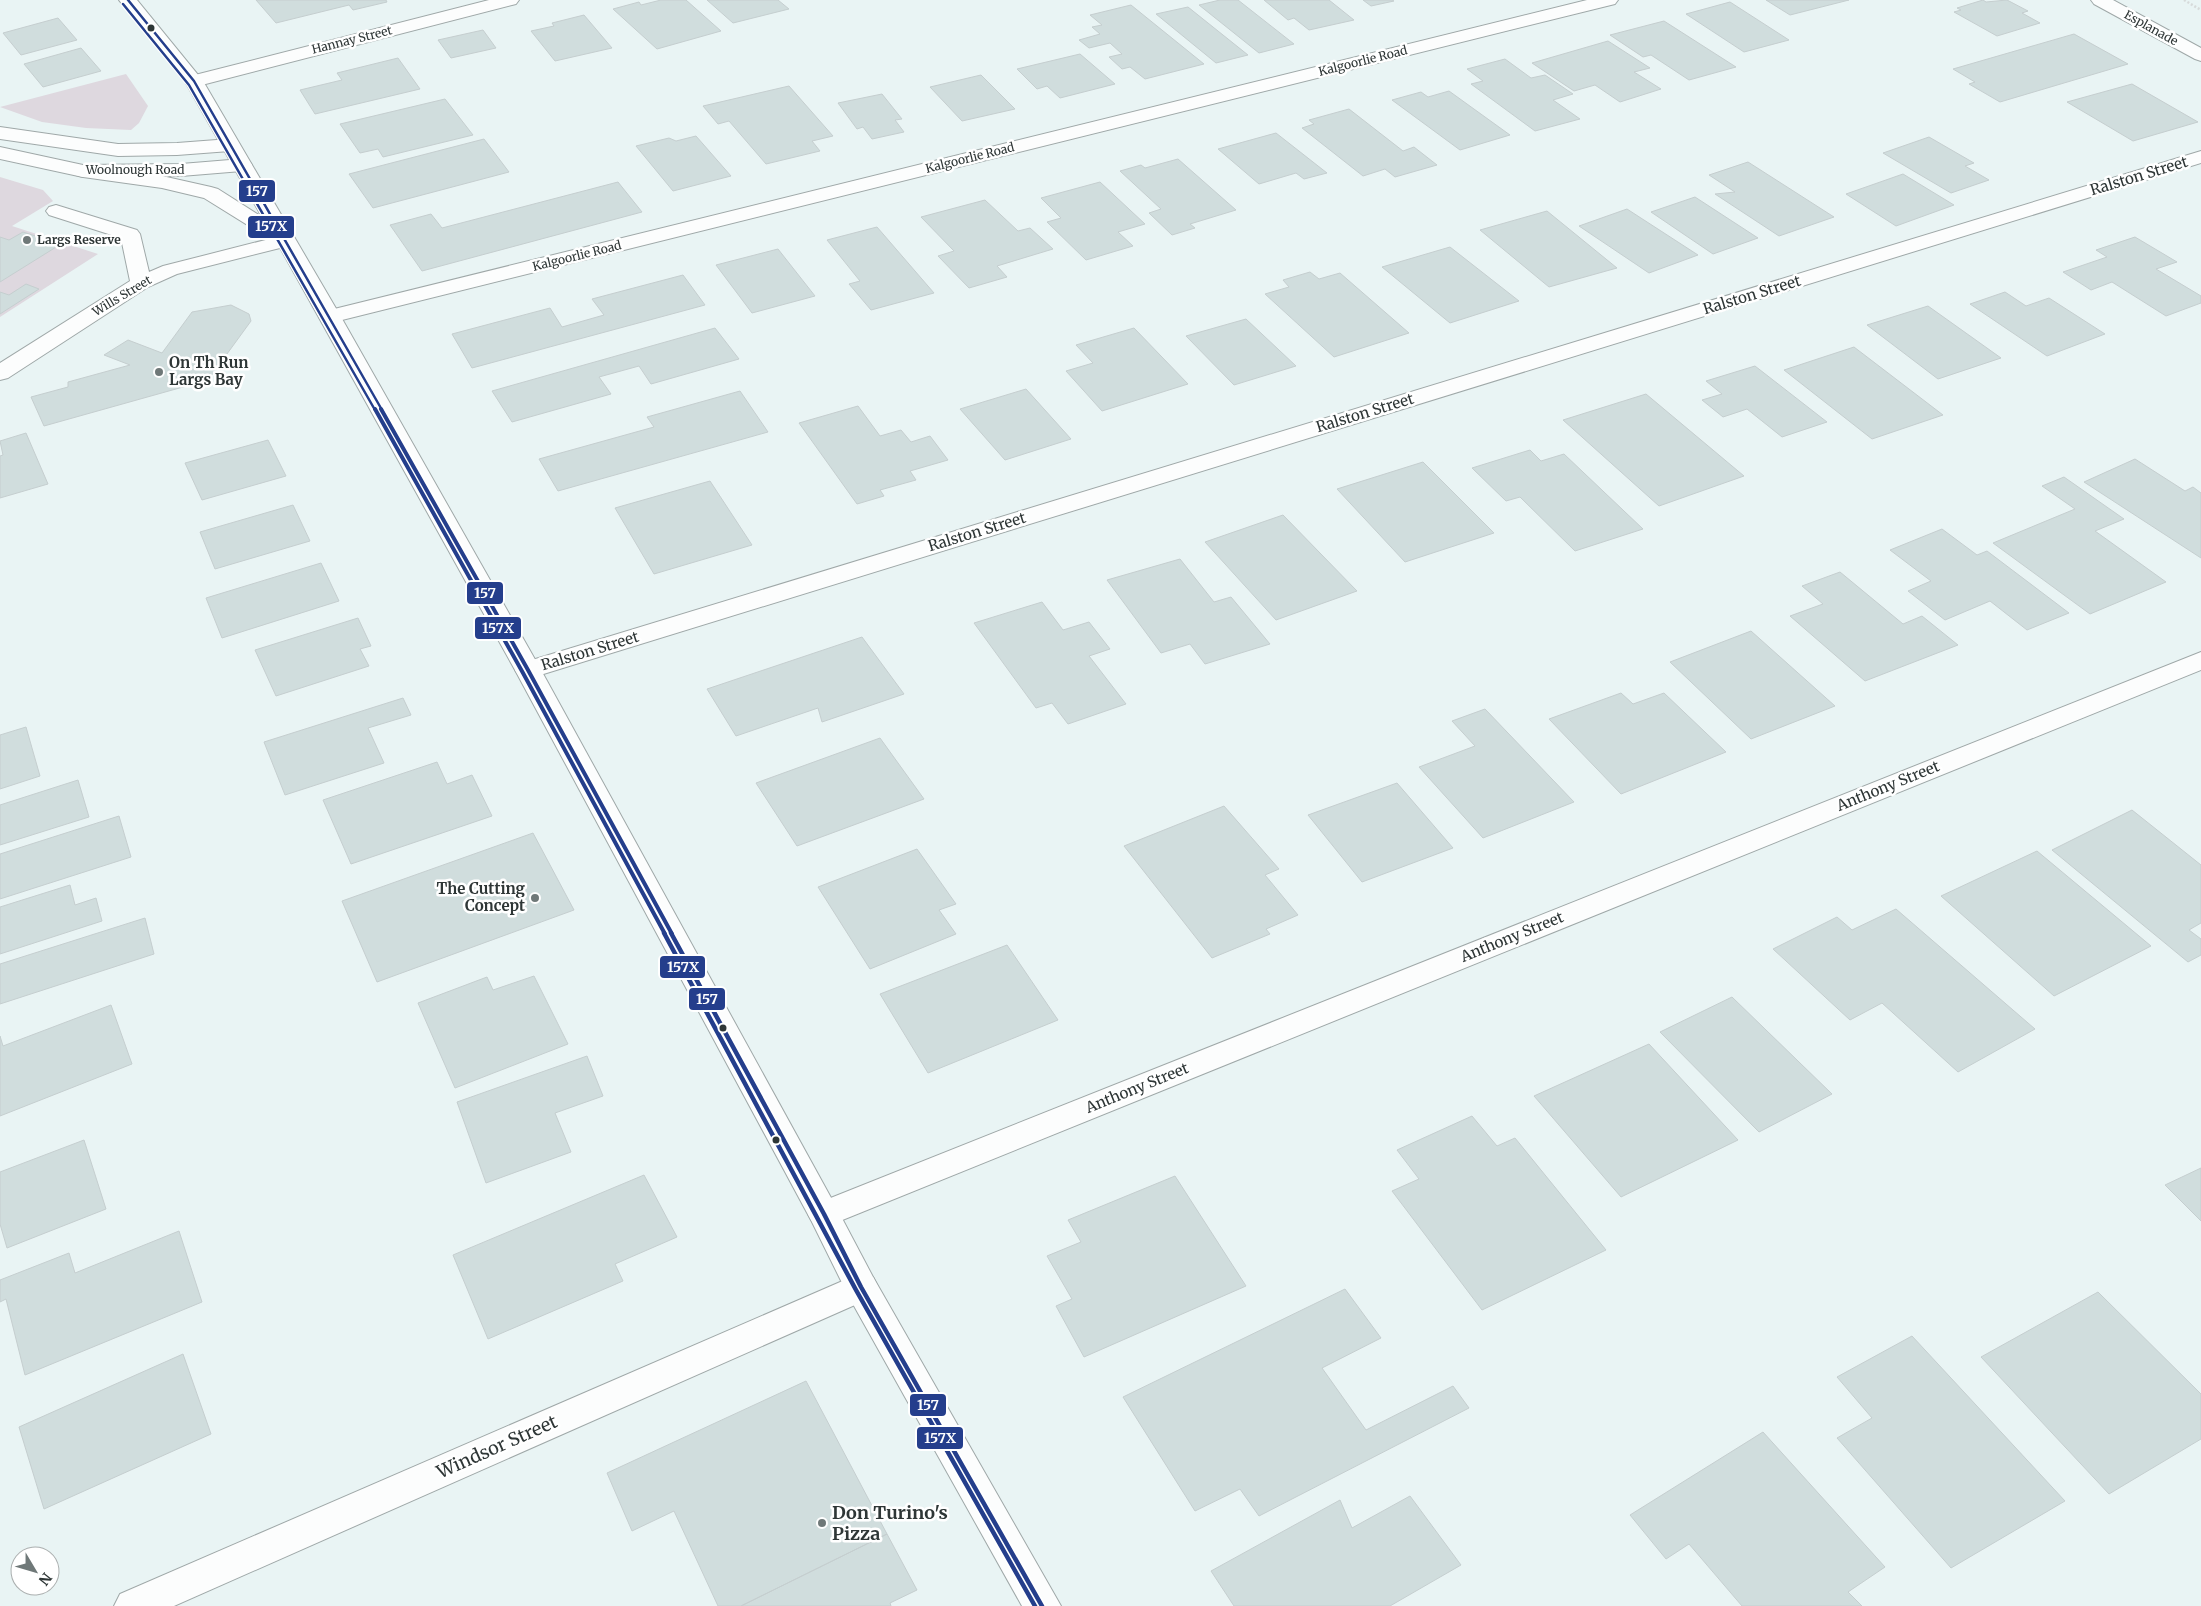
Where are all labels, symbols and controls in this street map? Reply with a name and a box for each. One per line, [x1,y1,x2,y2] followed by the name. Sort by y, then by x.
[2122,7,2181,48] street label: Esplanade
[310,22,394,57] street label: Hannay Street
[146,23,156,33] unlabelled marker
[1317,42,1409,79] street label: Kalgoorlie Road
[924,139,1016,176] street label: Kalgoorlie Road
[2088,152,2190,199] street label: Ralston Street
[85,162,184,177] street label: Woolnough Road
[238,179,276,203] line badge: 157
[246,182,268,200] text: 157
[247,215,295,239] line badge: 157X
[255,217,288,235] text: 157X
[37,232,121,247] place label: Largs Reserve
[21,234,33,246] marker: Largs Reserve
[531,237,623,274] street label: Kalgoorlie Road
[1701,271,1803,318] street label: Ralston Street
[89,272,154,320] street label: Wills Street
[169,353,248,389] place label: On Th Run Largs Bay
[153,366,165,378] marker: On Th Run Largs Bay
[1314,389,1416,436] street label: Ralston Street
[926,508,1028,555] street label: Ralston Street
[466,581,504,605] line badge: 157
[474,584,496,602] text: 157
[474,616,522,640] line badge: 157X
[482,619,515,637] text: 157X
[539,627,641,674] street label: Ralston Street
[1833,756,1942,815] street label: Anthony Street
[437,879,526,915] place label: The Cutting Concept
[529,892,541,904] marker: The Cutting Concept
[1457,907,1566,966] street label: Anthony Street
[659,955,706,979] line badge: 157X
[667,958,700,976] text: 157X
[688,987,726,1011] line badge: 157
[696,990,718,1008] text: 157
[718,1023,728,1033] unlabelled marker
[1082,1058,1191,1117] street label: Anthony Street
[771,1135,781,1145] unlabelled marker
[909,1393,947,1417] line badge: 157
[917,1396,939,1414] text: 157
[432,1410,561,1484] street label: Windsor Street
[916,1426,964,1450] line badge: 157X
[924,1429,957,1447] text: 157X
[832,1501,948,1545] place label: Don Turino's Pizza
[816,1517,828,1529] marker: Don Turino's Pizza
[10,1546,60,1596] north arrow
[35,1569,56,1589] text: N

